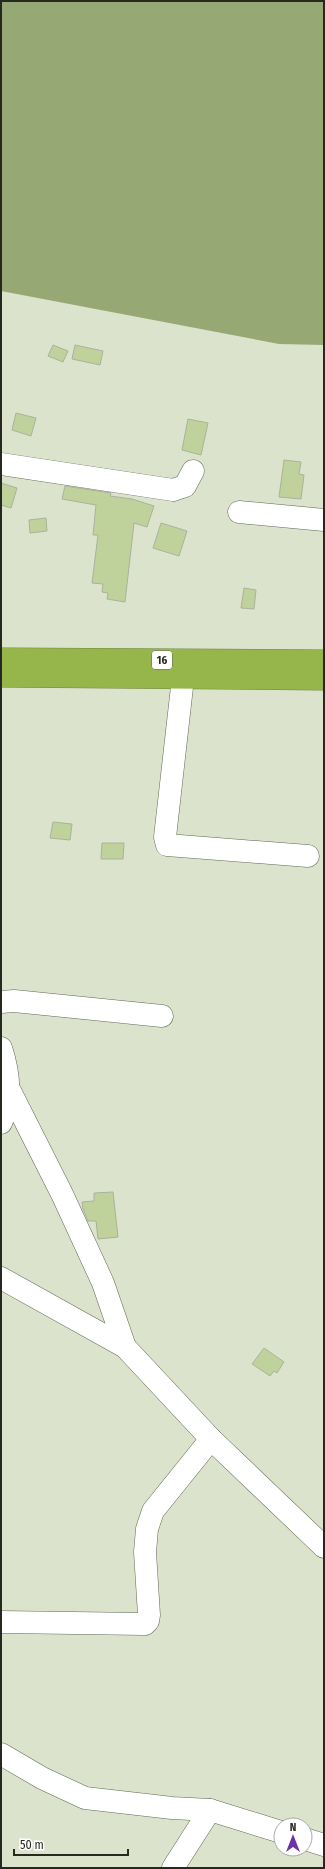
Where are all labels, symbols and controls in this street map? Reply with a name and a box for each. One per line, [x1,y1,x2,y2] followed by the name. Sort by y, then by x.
[152,651,172,669] road number: 16
[273,1817,313,1857] north arrow
[290,1821,296,1834] text: N
[14,1831,128,1857] scale bar
[20,1838,44,1852] text: 50 m

